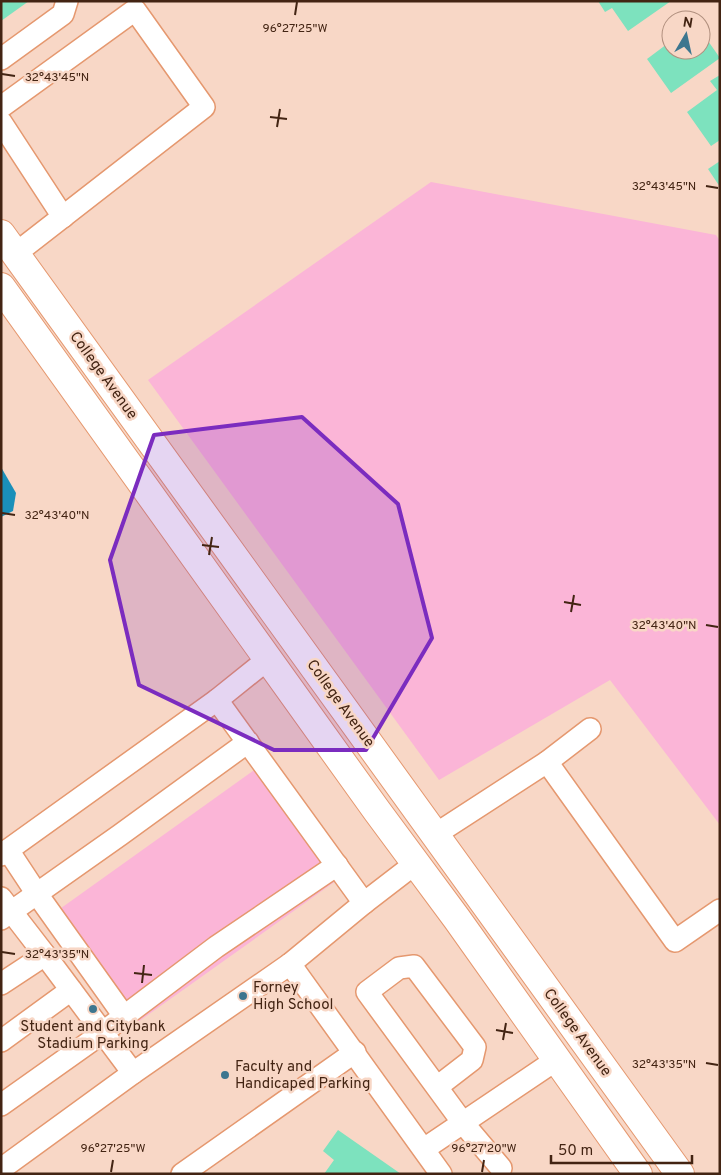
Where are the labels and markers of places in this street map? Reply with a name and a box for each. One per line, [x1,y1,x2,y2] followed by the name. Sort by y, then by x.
[253,979,334,1015] place label: Forney High School
[237,990,249,1002] marker: Forney High School
[87,1003,99,1015] marker: Student and Citybank Stadium Parking
[20,1018,166,1054] place label: Student and Citybank Stadium Parking
[235,1058,370,1094] place label: Faculty and Handicaped Parking
[219,1069,231,1081] marker: Faculty and Handicaped Parking

